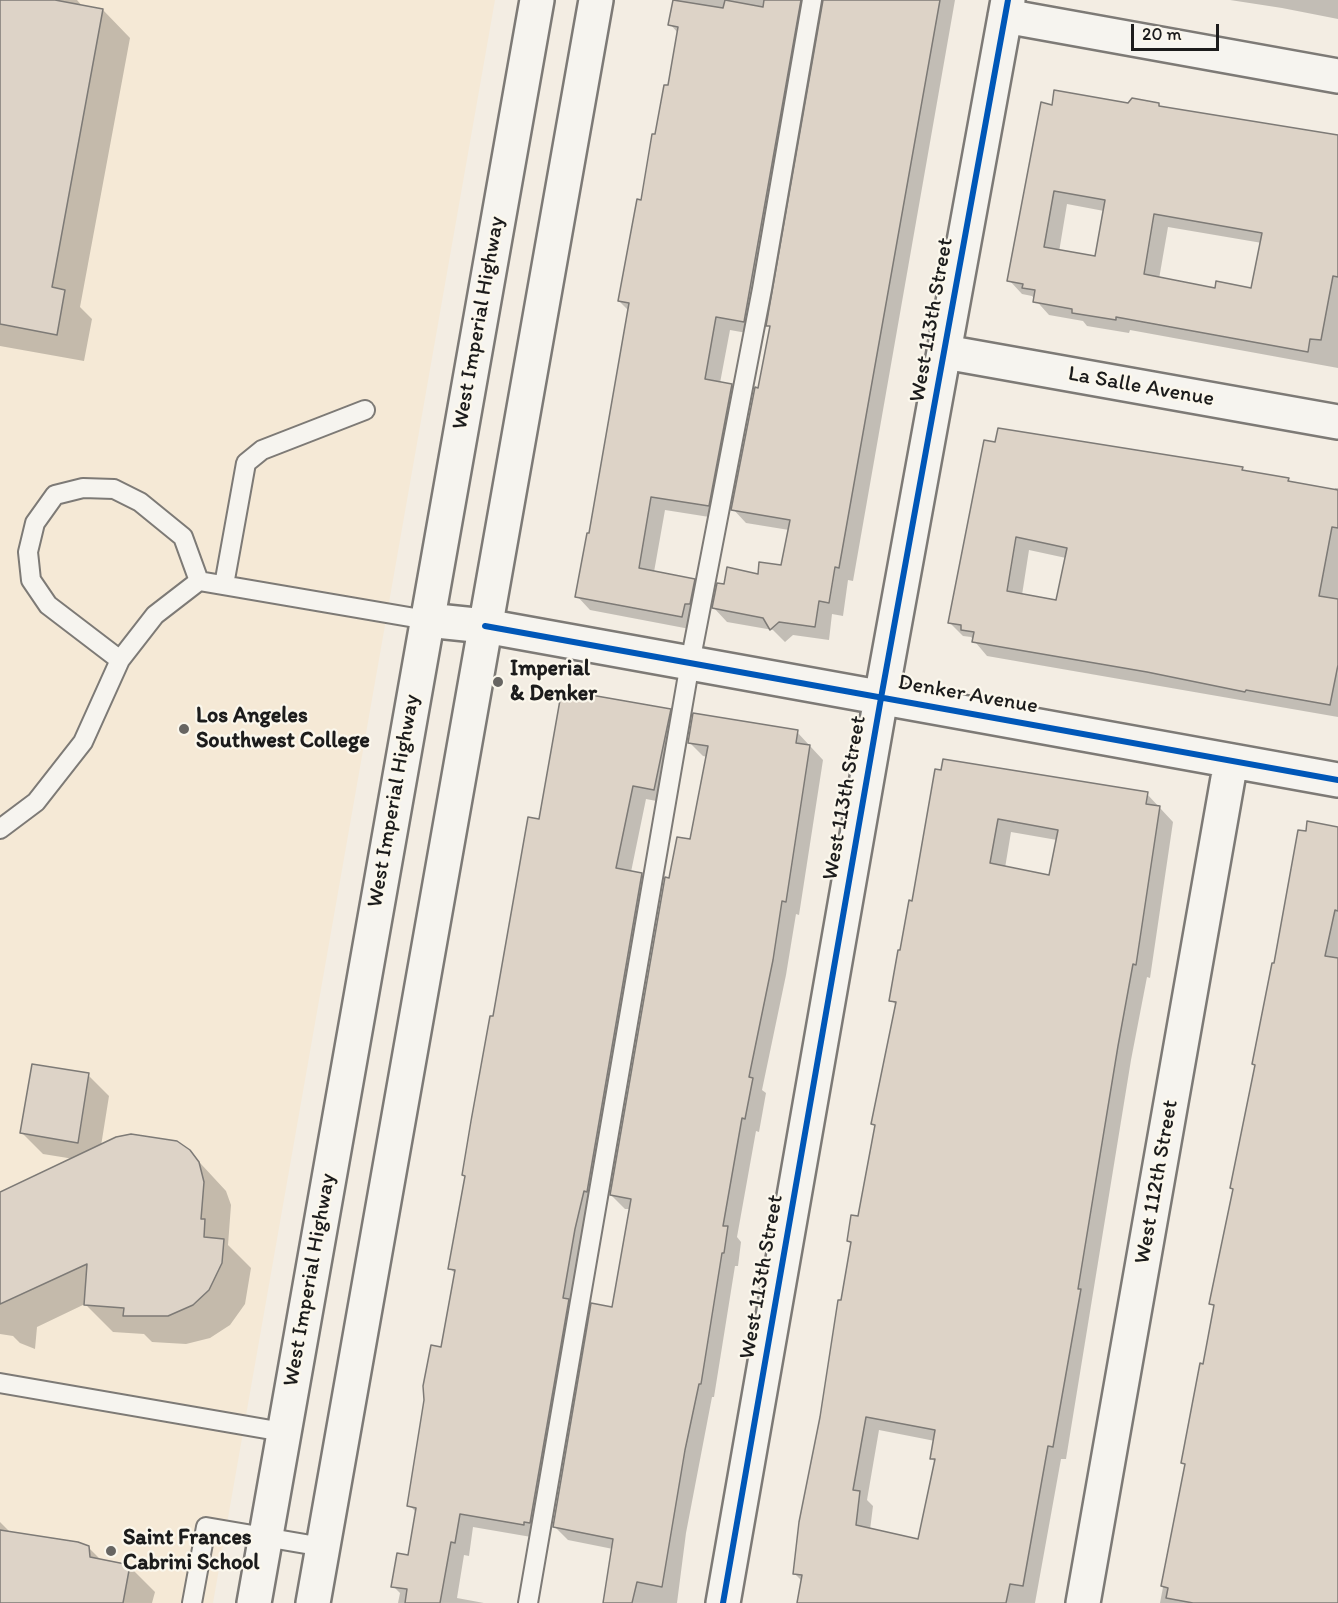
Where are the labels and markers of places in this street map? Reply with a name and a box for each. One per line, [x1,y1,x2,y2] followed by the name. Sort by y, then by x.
[510,656,597,708] place label: Imperial & Denker
[491,675,505,689] marker: Imperial & Denker
[196,703,370,754] place label: Los Angeles Southwest College
[177,722,191,736] marker: Los Angeles Southwest College
[123,1525,260,1576] place label: Saint Frances Cabrini School
[104,1544,118,1558] marker: Saint Frances Cabrini School

